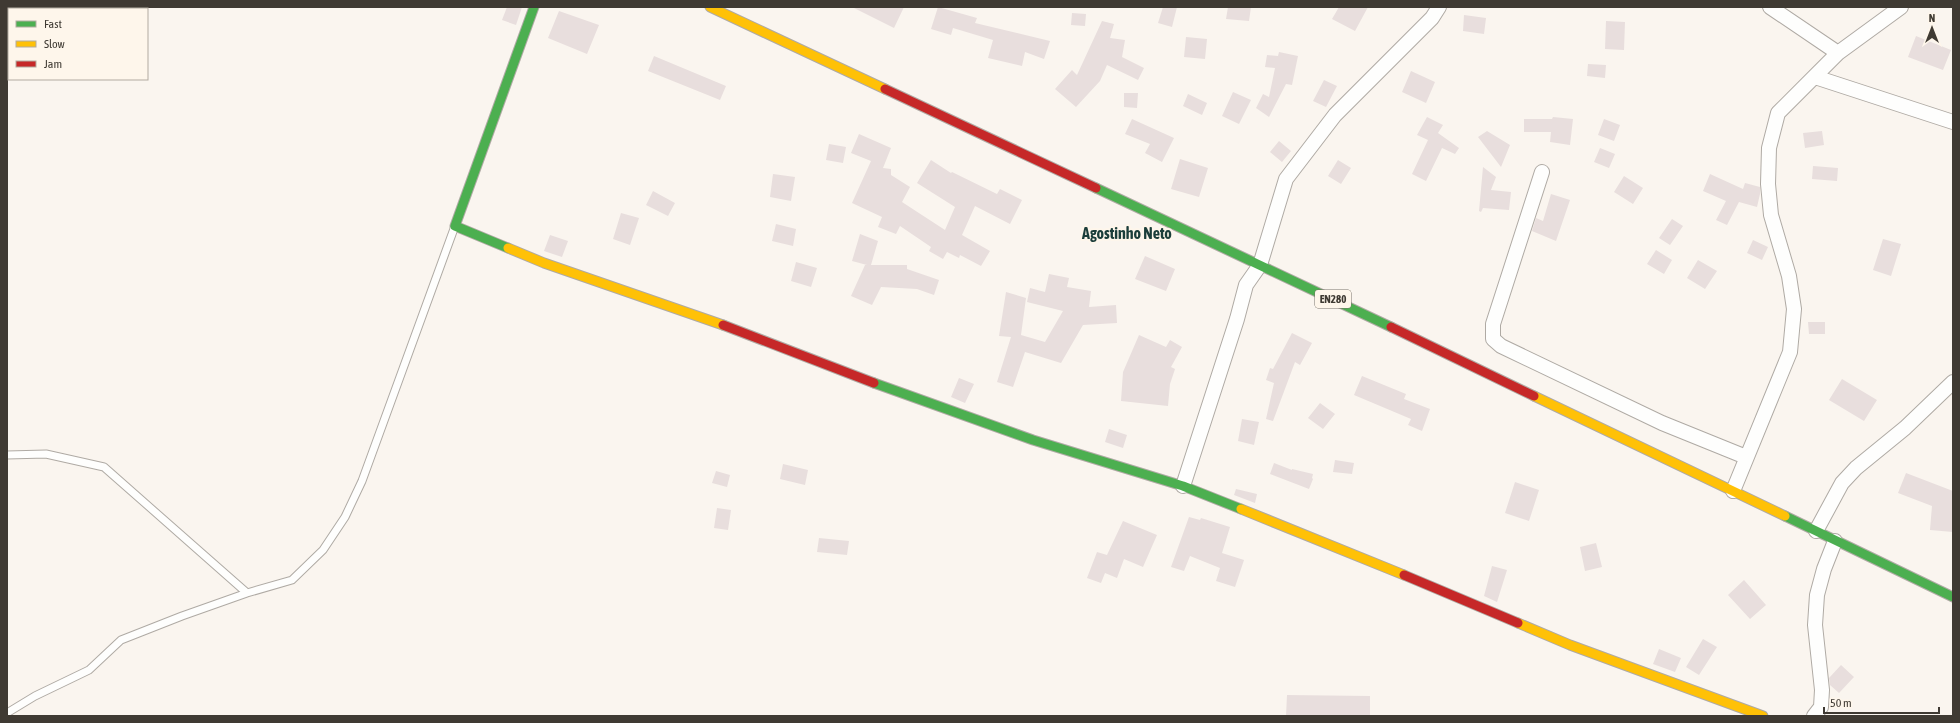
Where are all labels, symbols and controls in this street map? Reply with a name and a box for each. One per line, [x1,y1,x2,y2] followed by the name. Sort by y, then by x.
[8,8,148,80] legend
[1912,8,1952,48] north arrow
[1929,12,1935,24] text: N
[44,17,62,31] text: Fast
[44,37,65,51] text: Slow
[44,57,62,71] text: Jam
[1081,224,1172,242] district label: Agostinho Neto
[1315,290,1351,308] road number: EN280
[1824,689,1939,715] scale bar
[1830,696,1852,710] text: 50 m

